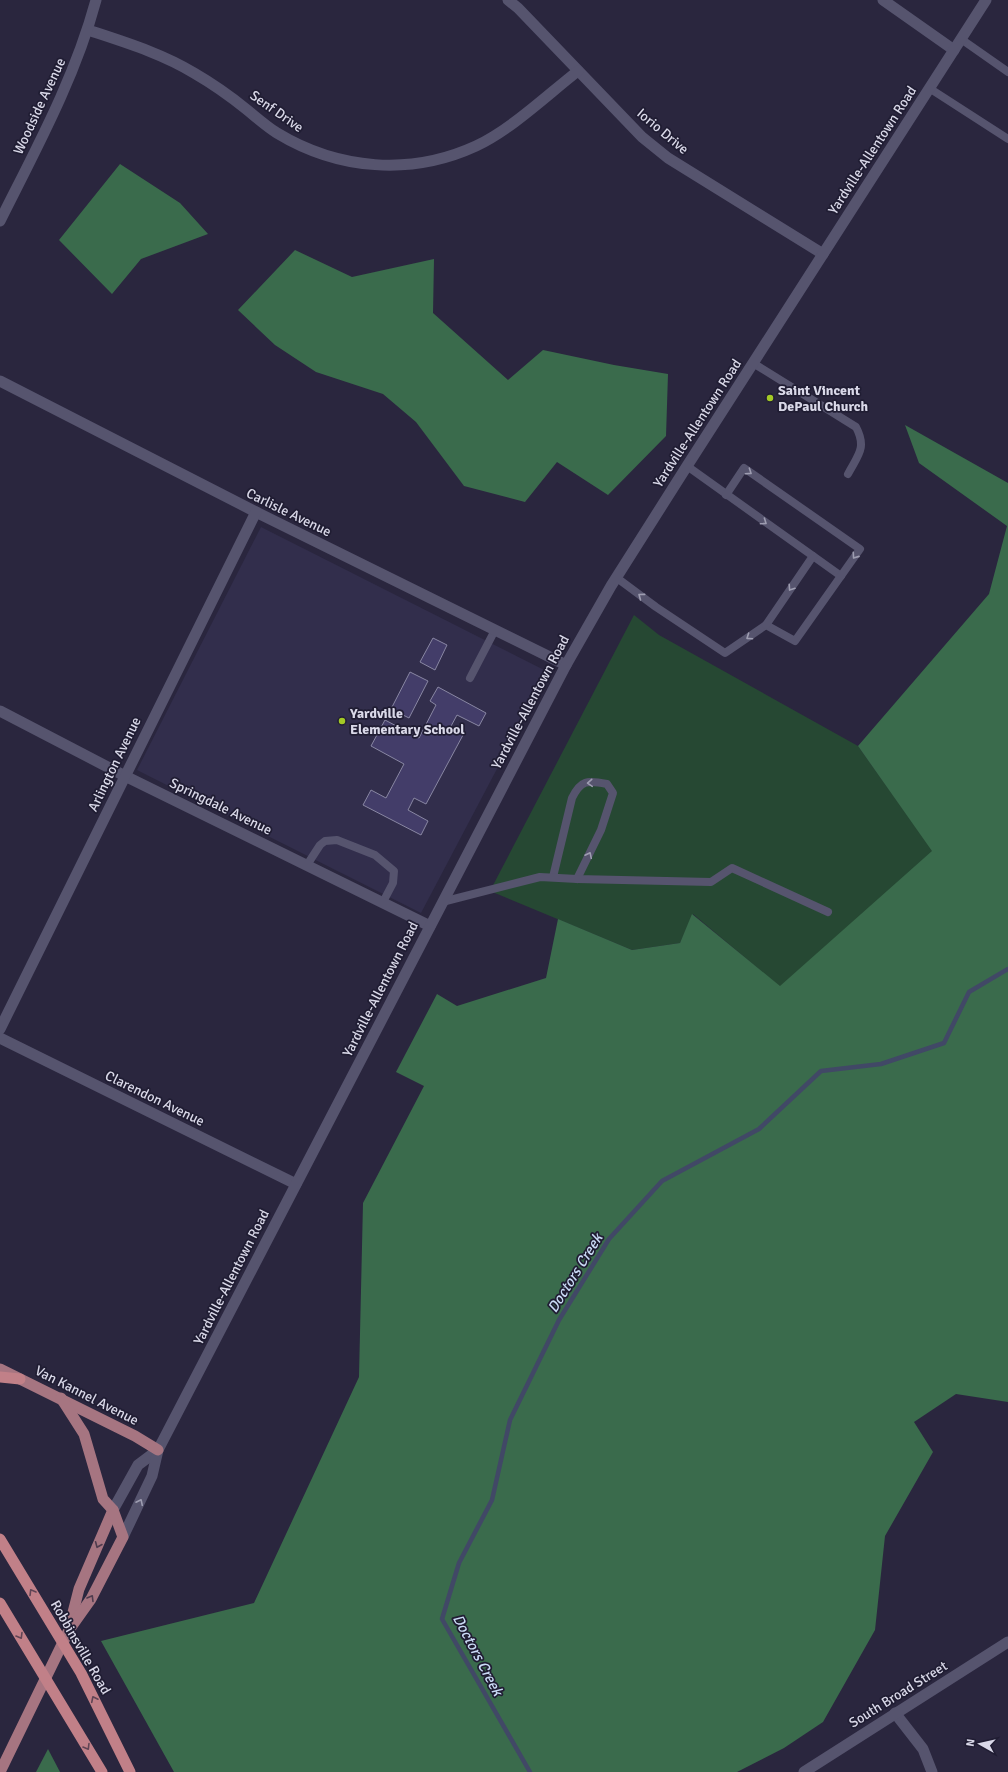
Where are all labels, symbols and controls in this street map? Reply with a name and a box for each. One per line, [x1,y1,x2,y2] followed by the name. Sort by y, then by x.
[10,55,69,157] street label: Woodside Avenue
[825,83,920,218] street label: Yardville-Allentown Road
[247,87,307,136] street label: Senf Drive
[633,105,692,158] street label: Iorio Drive
[650,356,745,491] street label: Yardville-Allentown Road
[778,382,868,415] place label: Saint Vincent DePaul Church
[765,393,775,403] marker: Saint Vincent DePaul Church
[745,467,752,474] one-way arrow
[244,485,334,540] street label: Carlisle Avenue
[760,517,767,525] one-way arrow
[852,552,860,559] one-way arrow
[788,584,796,591] one-way arrow
[638,593,645,601] one-way arrow
[488,632,573,772] street label: Yardville-Allentown Road
[746,632,753,639] one-way arrow
[349,705,465,738] place label: Yardville Elementary School
[84,714,145,814] street label: Arlington Avenue
[337,716,347,726] marker: Yardville Elementary School
[167,774,275,839] street label: Springdale Avenue
[587,778,594,787] one-way arrow
[584,851,592,859] one-way arrow
[339,919,422,1060] street label: Yardville-Allentown Road
[102,1067,207,1130] street label: Clarendon Avenue
[190,1207,273,1348] street label: Yardville-Allentown Road
[544,1229,607,1316] water label: Doctors Creek
[32,1362,141,1429] street label: Van Kannel Avenue
[135,1499,143,1506] one-way arrow
[95,1541,103,1549] one-way arrow
[29,1589,36,1596] one-way arrow
[87,1595,94,1602] one-way arrow
[47,1597,114,1697] street label: Robbinsville Road
[449,1611,508,1700] water label: Doctors Creek
[16,1632,23,1639] one-way arrow
[846,1657,951,1732] street label: South Broad Street
[91,1696,99,1704] one-way arrow
[960,1724,1000,1764] north arrow
[964,1738,978,1747] text: N
[83,1743,90,1750] one-way arrow

